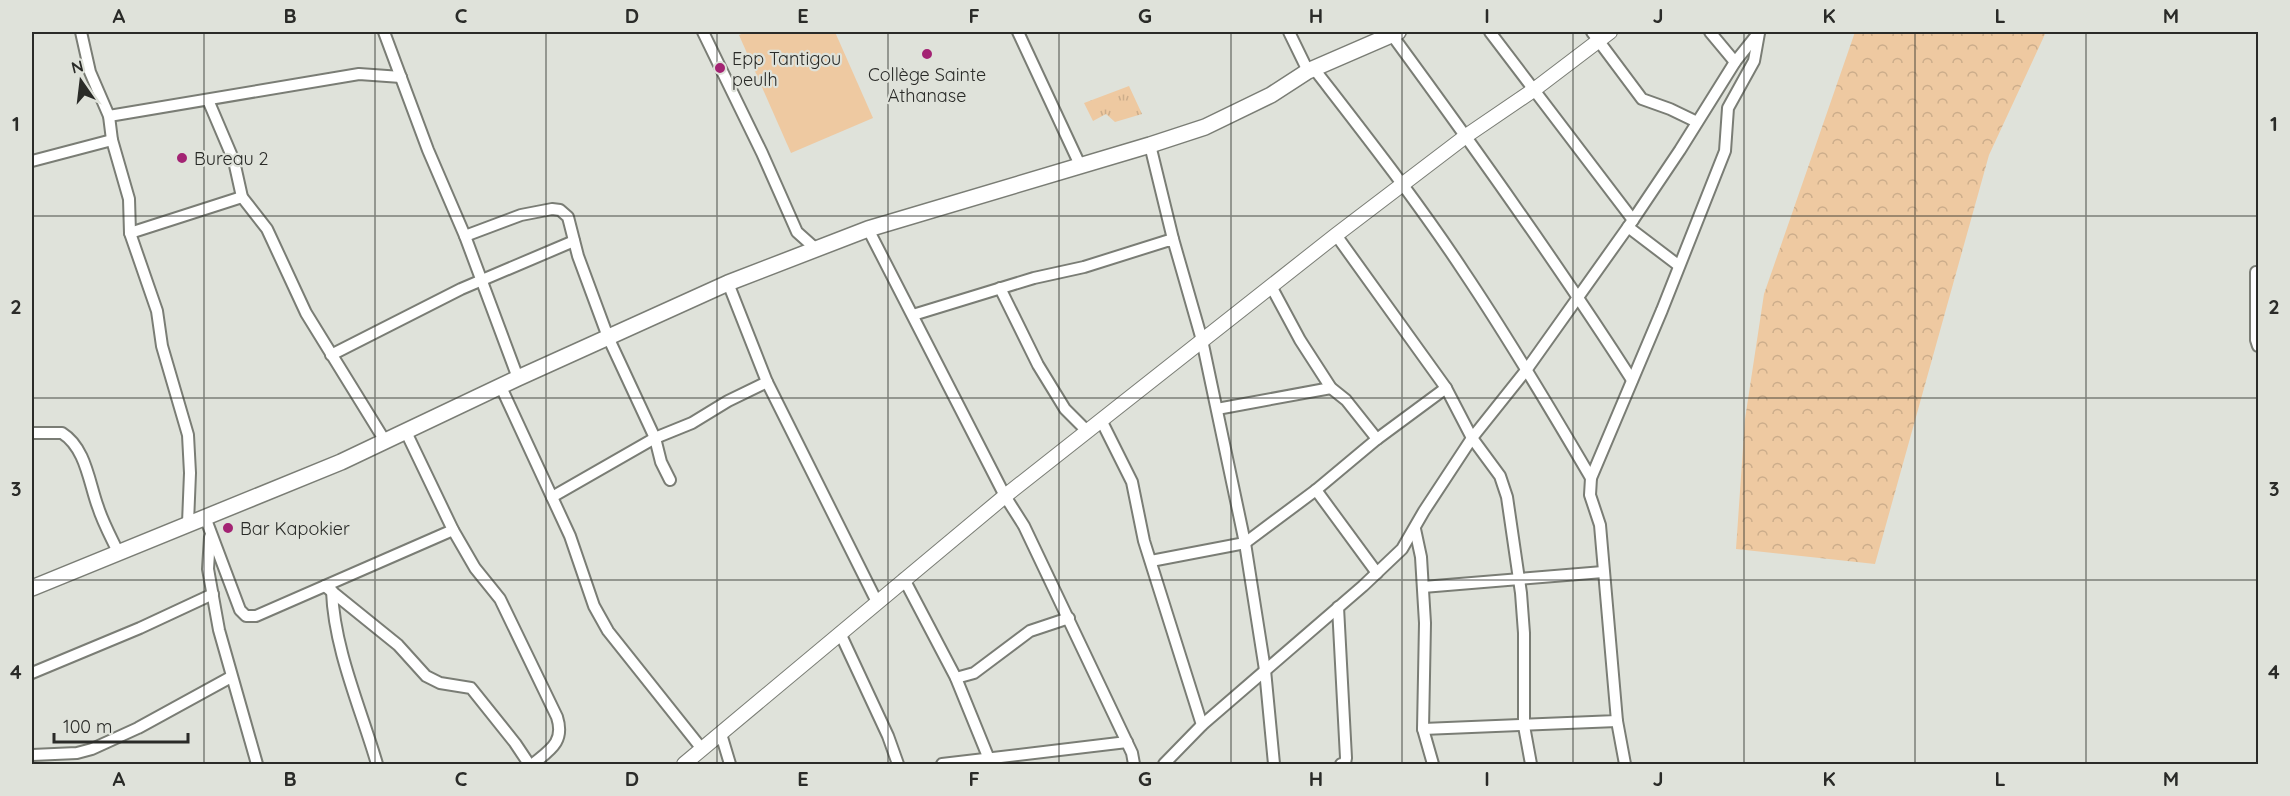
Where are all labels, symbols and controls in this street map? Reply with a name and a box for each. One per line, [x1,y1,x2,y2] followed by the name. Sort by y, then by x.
[113,3,126,28] text: A
[283,3,297,28] text: B
[455,3,468,28] text: C
[625,3,639,28] text: D
[797,3,809,28] text: E
[968,3,980,28] text: F
[1138,3,1152,28] text: G
[1309,3,1323,28] text: H
[1484,3,1490,28] text: I
[1652,3,1664,28] text: J
[1822,3,1836,28] text: K
[1994,3,2006,28] text: L
[2163,3,2179,28] text: M
[732,47,841,91] place label: Epp Tantigou peulh
[920,47,934,61] marker: Collège Sainte Athanase
[51,51,111,111] north arrow
[69,55,85,78] text: N
[713,61,727,75] marker: Epp Tantigou peulh
[868,63,986,107] place label: Collège Sainte Athanase
[12,111,20,136] text: 1
[2270,111,2278,136] text: 1
[194,147,269,170] place label: Bureau 2
[175,151,189,165] marker: Bureau 2
[10,294,22,319] text: 2
[2268,294,2280,319] text: 2
[11,476,21,501] text: 3
[2269,476,2279,501] text: 3
[240,517,350,540] place label: Bar Kapokier
[221,521,235,535] marker: Bar Kapokier
[10,659,22,684] text: 4
[2268,659,2280,684] text: 4
[54,706,188,744] scale bar
[63,715,112,738] text: 100 m
[113,766,126,791] text: A
[283,766,297,791] text: B
[455,766,468,791] text: C
[625,766,639,791] text: D
[797,766,809,791] text: E
[968,766,980,791] text: F
[1138,766,1152,791] text: G
[1309,766,1323,791] text: H
[1484,766,1490,791] text: I
[1652,766,1664,791] text: J
[1822,766,1836,791] text: K
[1994,766,2006,791] text: L
[2163,766,2179,791] text: M

